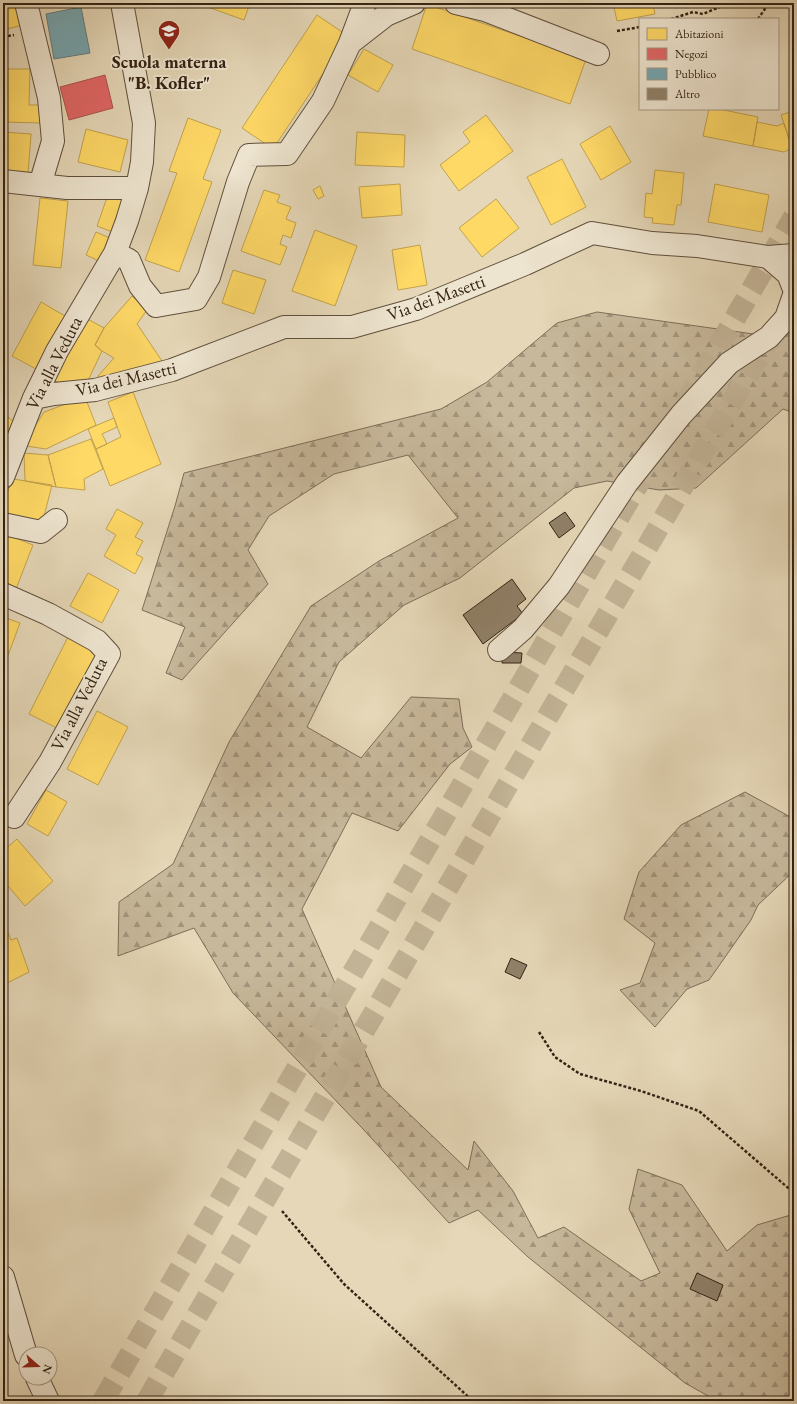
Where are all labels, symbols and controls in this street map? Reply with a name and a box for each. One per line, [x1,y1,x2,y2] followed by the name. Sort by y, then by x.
[156,18,182,51] school or university icon: Scuola materna "B. Kofler"
[639,18,779,110] legend
[674,26,723,42] text: Abitazioni
[675,46,708,62] text: Negozi
[112,50,226,94] place label: Scuola materna "B. Kofler"
[675,66,717,82] text: Pubblico
[674,86,700,102] text: Altro
[384,269,489,326] street label: Via dei Masetti
[20,311,87,413] street label: Via alla Veduta
[73,356,179,401] street label: Via dei Masetti
[45,652,112,754] street label: Via alla Veduta
[18,1346,58,1386] north arrow
[39,1363,55,1376] text: N

